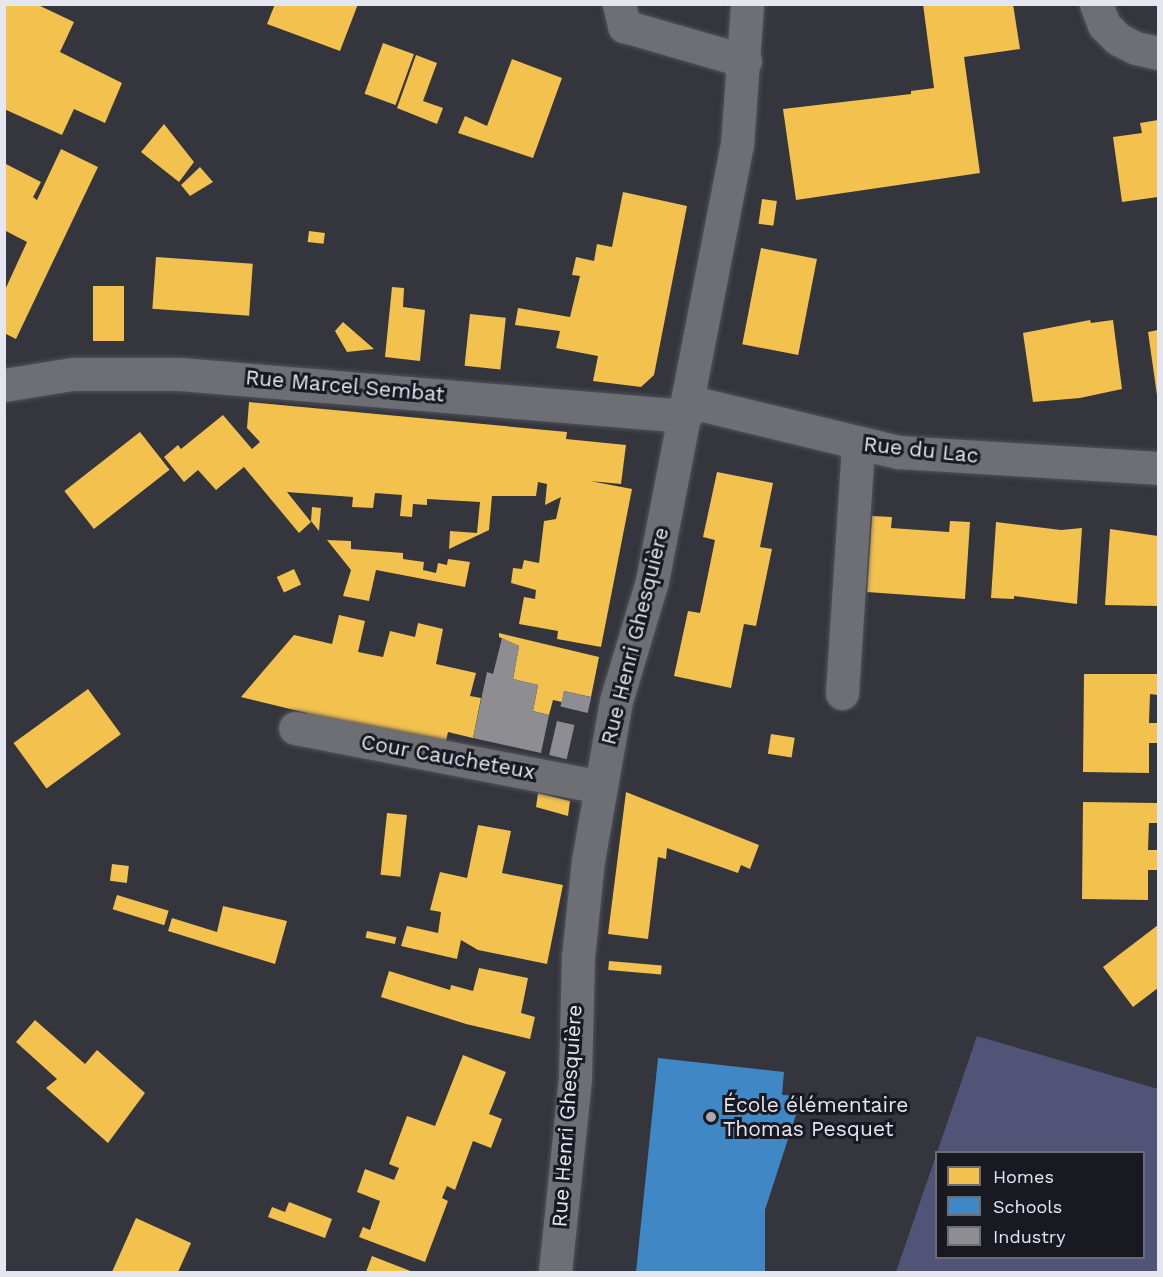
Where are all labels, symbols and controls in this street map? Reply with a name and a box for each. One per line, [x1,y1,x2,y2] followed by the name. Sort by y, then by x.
[244,365,446,407] street label: Rue Marcel Sembat
[862,431,980,469] street label: Rue du Lac
[596,525,674,747] street label: Rue Henri Ghesquière
[359,729,537,785] street label: Cour Caucheteux
[547,1004,587,1228] street label: Rue Henri Ghesquière
[723,1092,908,1142] place label: École élémentaire Thomas Pesquet
[704,1110,718,1124] marker: École élémentaire Thomas Pesquet
[935,1151,1145,1259] legend
[993,1166,1054,1187] text: Homes
[993,1196,1062,1217] text: Schools
[993,1226,1065,1247] text: Industry

